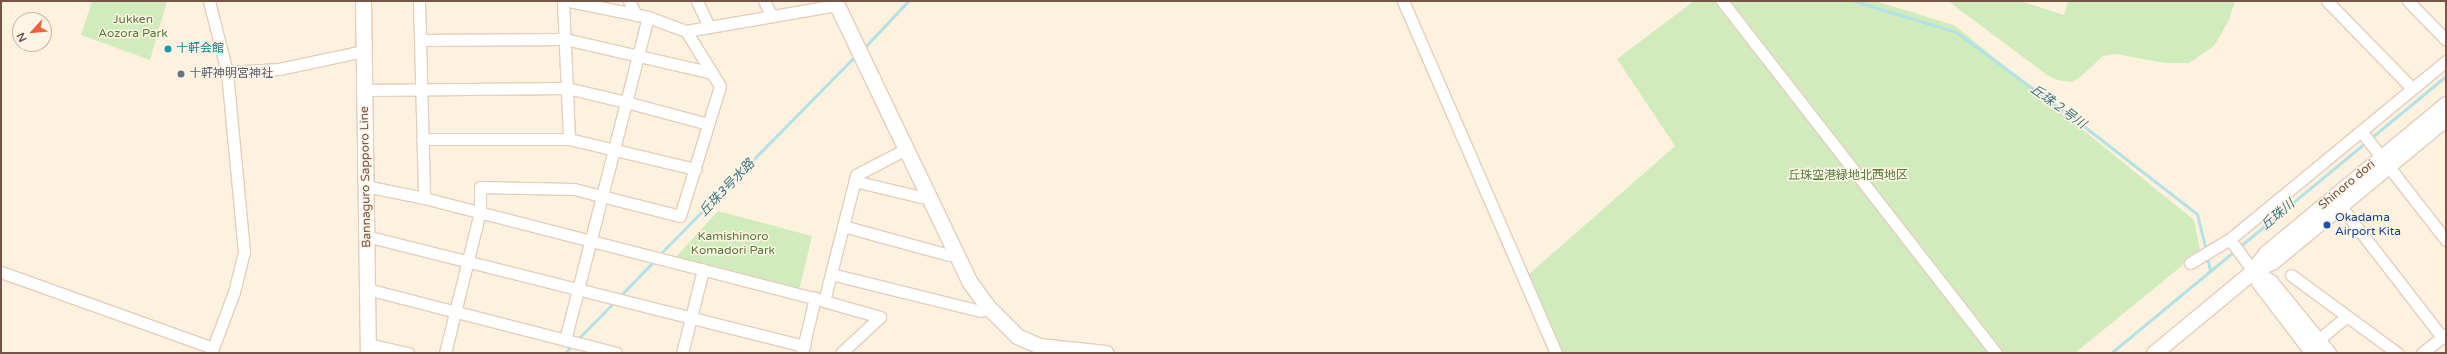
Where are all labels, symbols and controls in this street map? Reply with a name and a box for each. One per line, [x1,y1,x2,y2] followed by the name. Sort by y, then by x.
[12,12,52,52] north arrow
[98,13,168,41] park label: Jukken Aozora Park
[14,30,30,44] text: N
[176,42,224,56] place label: 十軒会館
[163,44,173,54] marker: 十軒会館
[189,67,273,81] place label: 十軒神明宮神社
[176,69,186,79] marker: 十軒神明宮神社
[2027,82,2089,132] water label: 丘珠２号川
[358,106,374,248] street label: Bannaguro Sapporo Line
[696,156,758,220] water label: 丘珠3号水路
[2316,157,2378,213] street label: Shinoro dori
[1788,169,1908,183] park label: 丘珠空港緑地北西地区
[2258,196,2298,234] water label: 丘珠川
[2335,211,2401,239] place label: Okadama Airport Kita
[2322,220,2332,230] marker: Okadama Airport Kita
[691,230,775,258] park label: Kamishinoro Komadori Park

